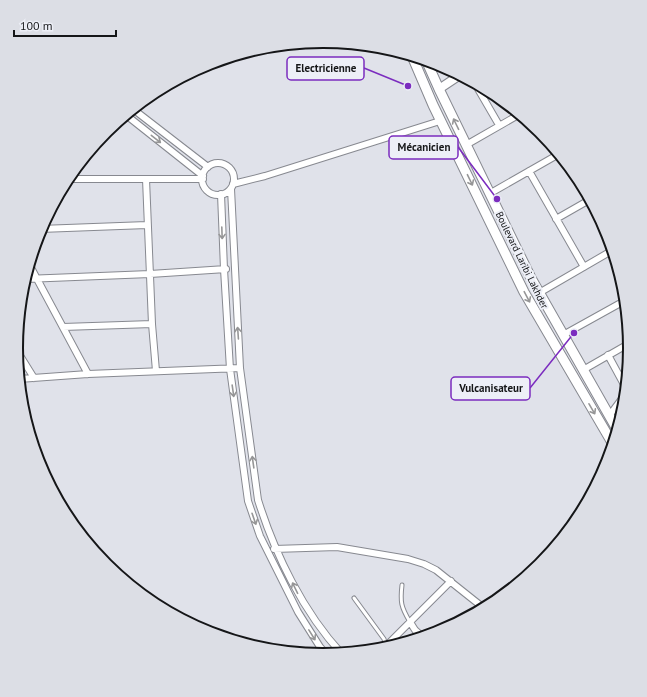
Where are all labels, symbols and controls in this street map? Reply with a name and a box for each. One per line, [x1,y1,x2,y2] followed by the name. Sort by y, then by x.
[14,12,116,38] scale bar
[20,18,53,33] text: 100 m
[287,57,364,80] callout: Electricienne
[296,61,357,75] text: Electricienne
[452,119,459,131] one-way arrow
[151,135,162,144] one-way arrow
[389,136,458,159] callout: Mécanicien
[398,140,450,154] text: Mécanicien
[466,174,474,186] one-way arrow
[493,209,551,311] street label: Boulevard Laribi Lakhder
[219,226,226,239] one-way arrow
[523,291,531,303] one-way arrow
[234,327,242,340] one-way arrow
[451,377,530,400] callout: Vulcanisateur
[458,381,523,395] text: Vulcanisateur
[230,384,237,397] one-way arrow
[588,403,596,415] one-way arrow
[249,456,257,469] one-way arrow
[250,513,258,525] one-way arrow
[291,582,298,594] one-way arrow
[309,629,317,641] one-way arrow

